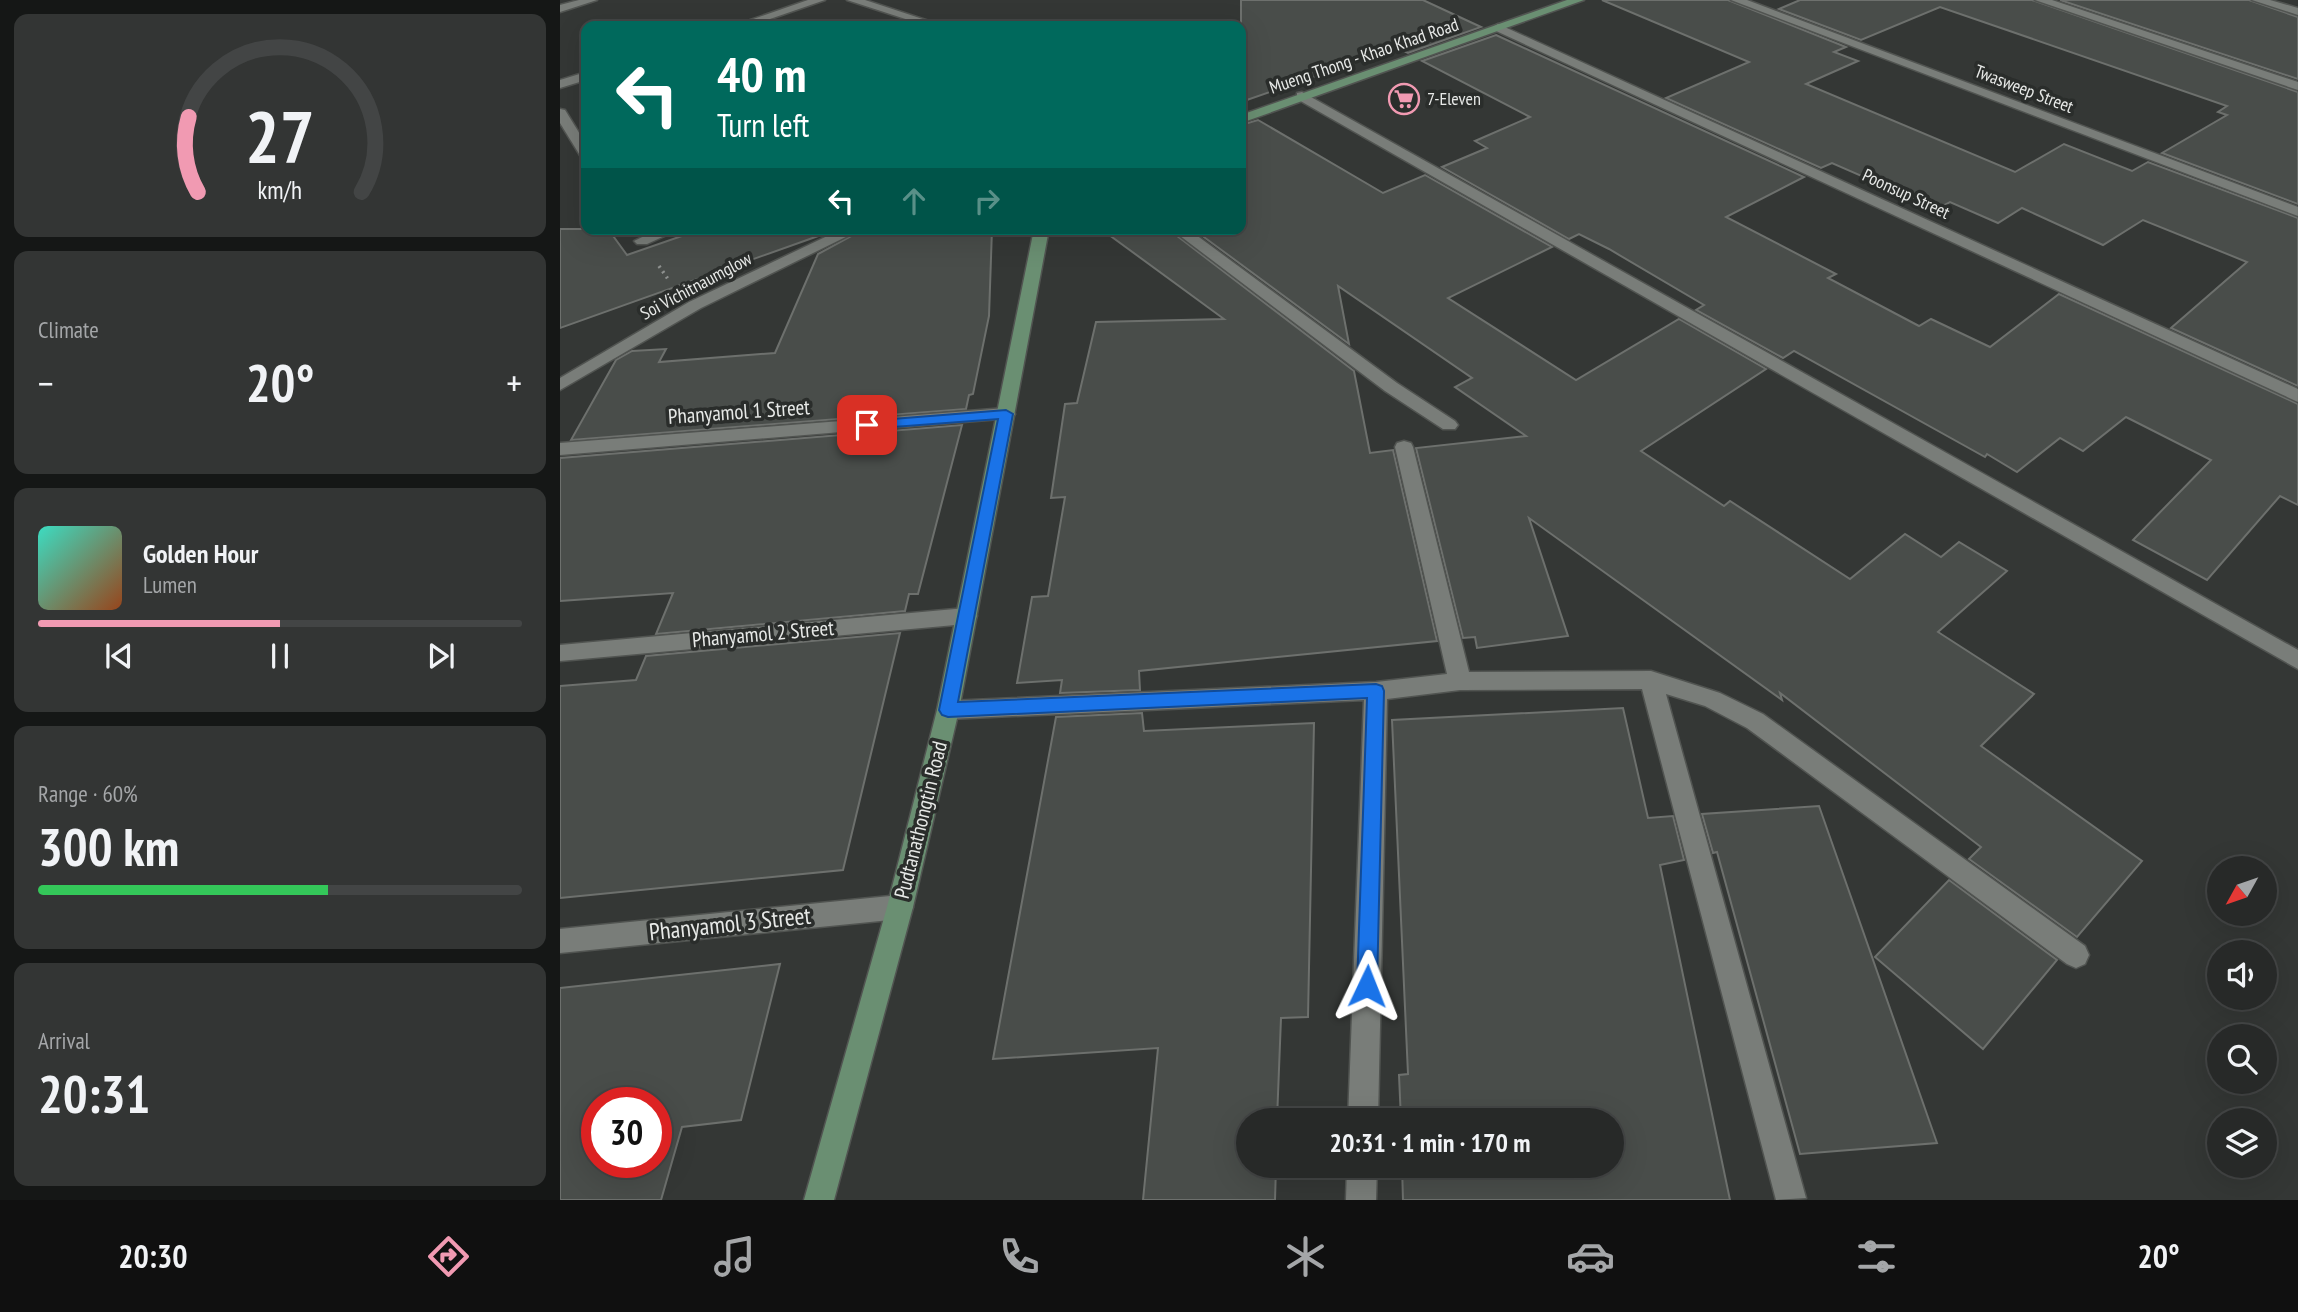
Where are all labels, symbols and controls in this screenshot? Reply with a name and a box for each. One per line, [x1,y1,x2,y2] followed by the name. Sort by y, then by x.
[1266,12,1461,99] street label: Mueng Thong - Khao Khad Road
[717,42,806,106] text: 40 m
[602,49,693,140] icon: left
[1971,59,2077,118] street label: Twasweep Street
[1387,82,1421,116] supermarket icon: 7-Eleven
[1427,87,1481,110] place label: 7-Eleven
[245,88,315,182] text: 27
[717,104,809,146] text: Turn left
[1859,163,1954,224] street label: Poonsup Street
[258,173,302,205] text: km/h
[822,182,860,220] icon: left
[895,182,933,220] icon: ahead
[968,182,1006,220] icon: right
[636,246,756,325] street label: Soi Vichitnaumglow
[38,315,99,344] text: Climate
[246,349,314,416] text: 20°
[38,358,54,407] text: −
[506,358,522,407] text: +
[667,393,811,430] street label: Phanyamol 1 Street
[837,395,897,455] pin
[848,406,886,444] icon: arrive
[143,537,258,570] text: Golden Hour
[143,570,197,599] text: Lumen
[691,614,835,653] street label: Phanyamol 2 Street
[100,637,138,675] icon: previous
[261,637,299,675] icon: pause
[422,637,460,675] icon: next
[888,738,953,901] street label: Pudtanathongtin Road
[38,779,138,808] text: Range · 60%
[38,813,179,880] text: 300 km
[2207,856,2277,926] north arrow
[2207,856,2277,1178] map controls
[648,900,813,947] street label: Phanyamol 3 Street
[2207,940,2277,1010] button: sound
[1330,949,1404,1023] position arrow
[2207,1024,2277,1094] button: search
[38,1026,90,1055] text: Arrival
[38,1060,150,1127] text: 20:31
[581,1087,672,1178] speed limit sign: 30
[2207,1108,2277,1178] button: layers
[1330,1126,1530,1159] text: 20:31 · 1 min · 170 m
[424,1232,473,1281] icon: directions
[710,1232,759,1281] icon: music
[995,1232,1044,1281] icon: phone
[1281,1232,1330,1281] icon: climate
[1566,1232,1615,1281] icon: car
[1852,1232,1901,1281] icon: filters
[118,1235,188,1277] text: 20:30
[2137,1235,2180,1277] text: 20°

